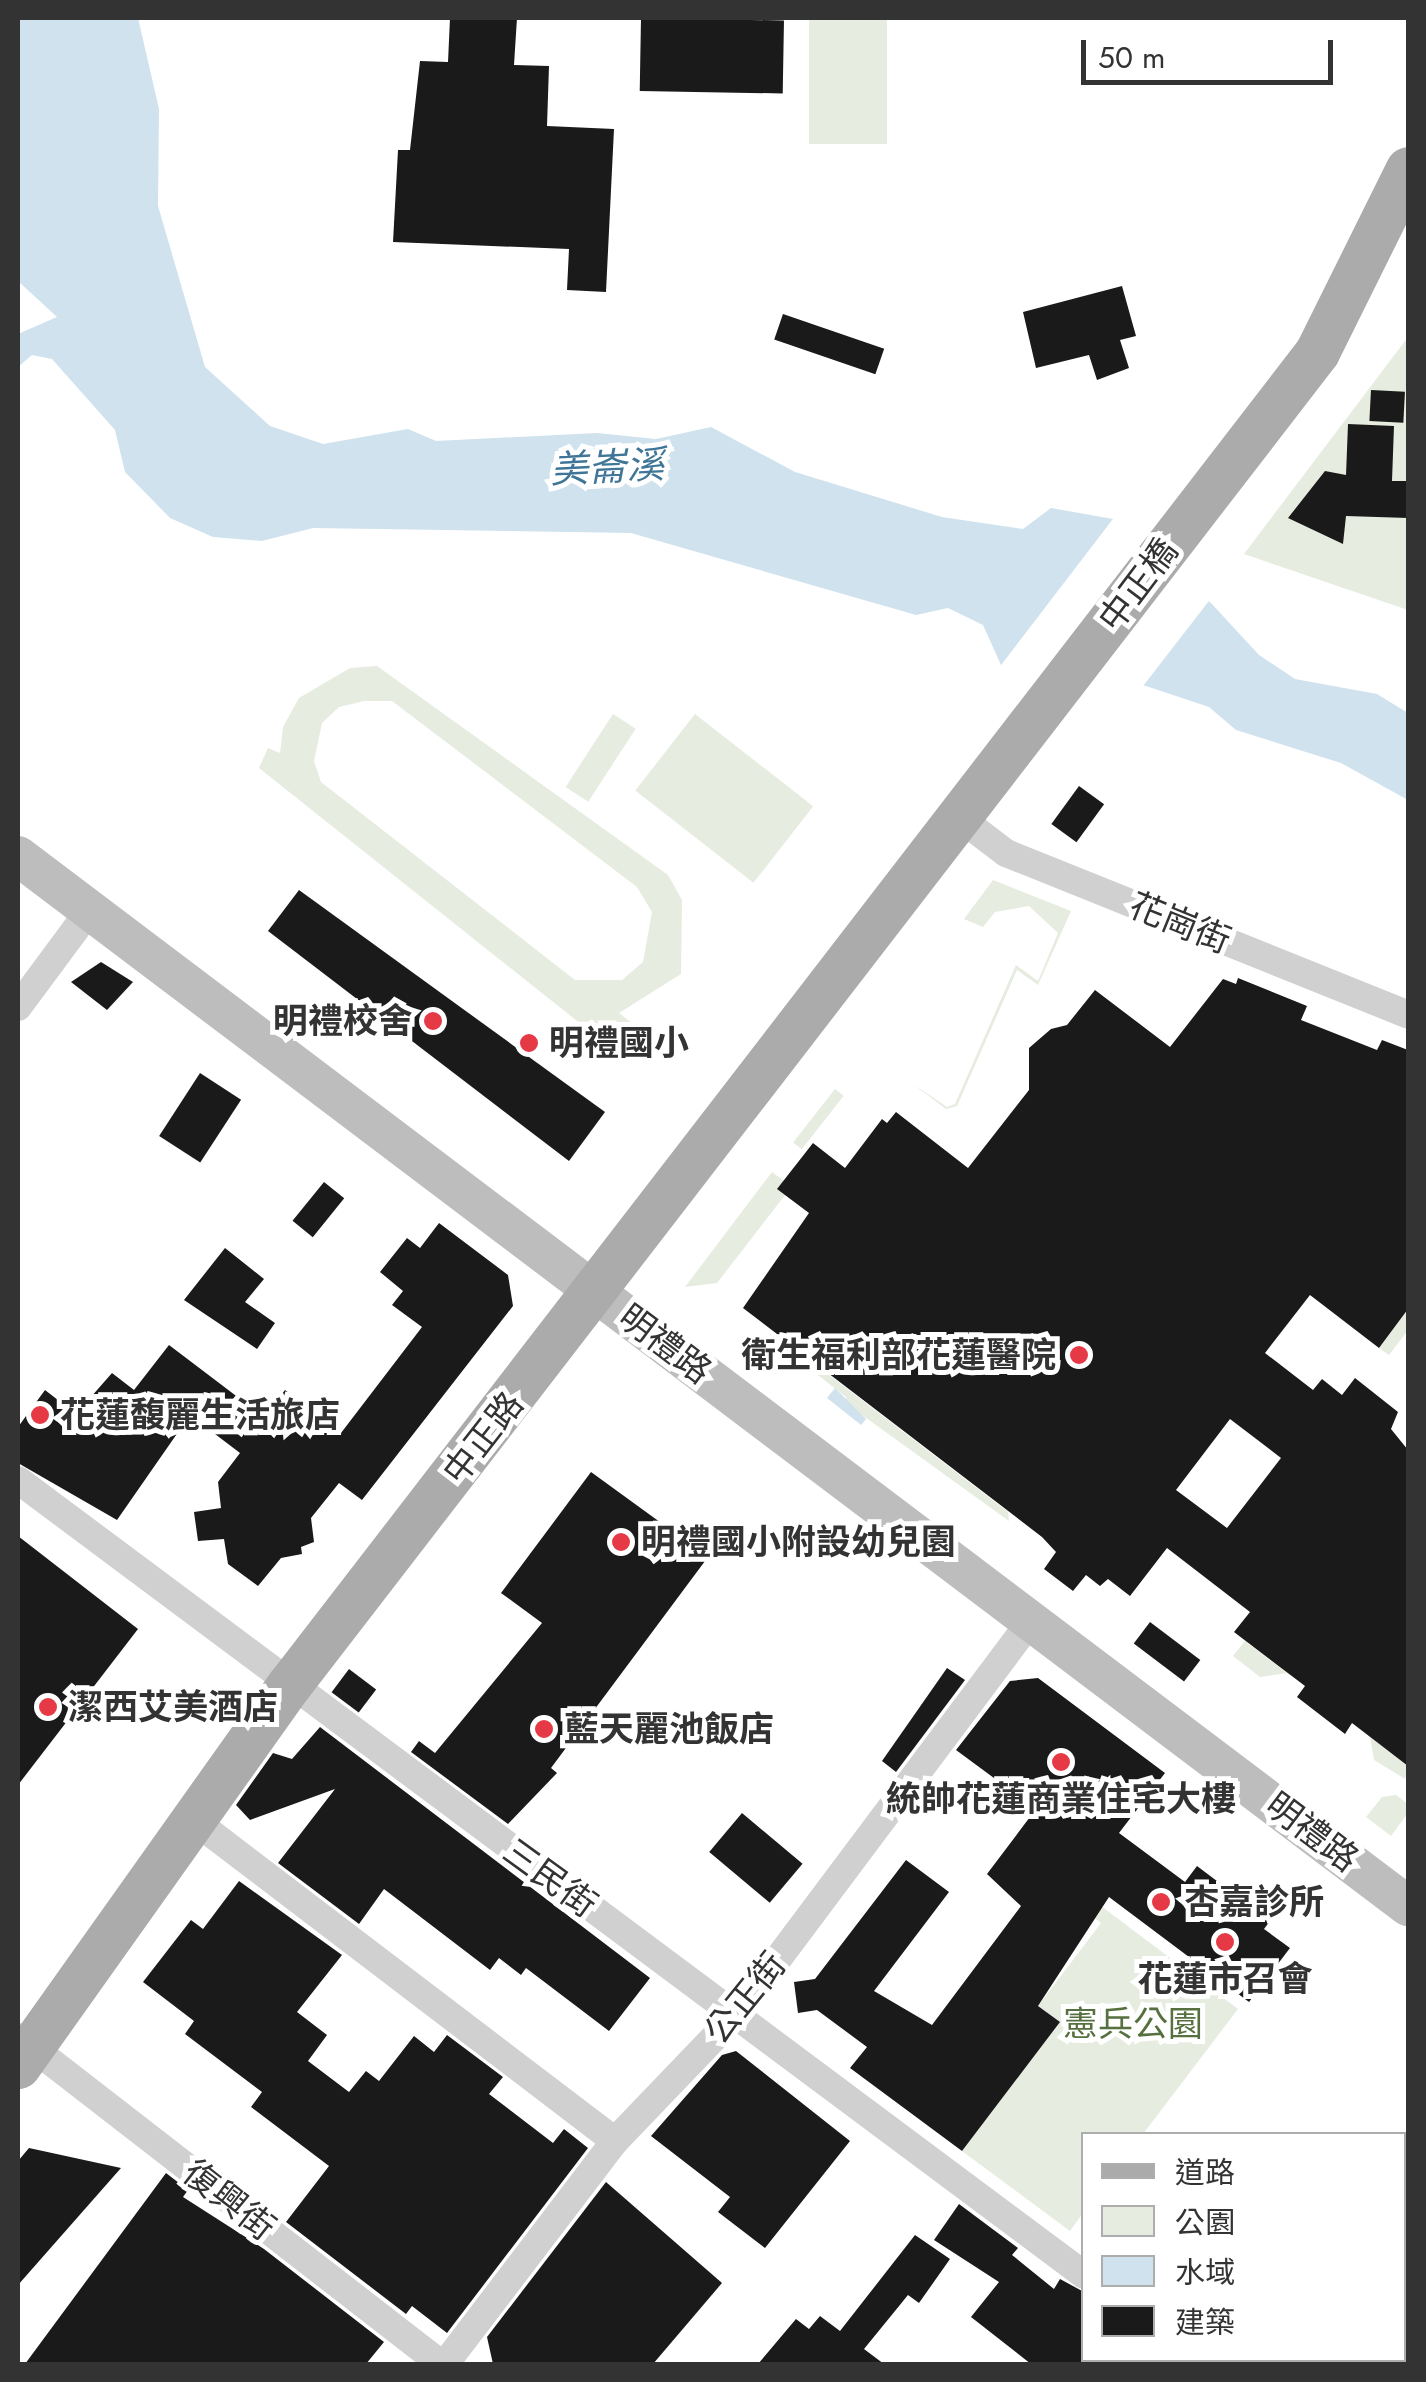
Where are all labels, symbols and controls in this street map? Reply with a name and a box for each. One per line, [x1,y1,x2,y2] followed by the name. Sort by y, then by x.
[1086,20,1338,82] scale bar
[1098,36,1165,79] text: 50 m
[549,441,665,493] water label: 美崙溪
[1090,530,1186,640] street label: 中正橋
[1123,884,1237,962] street label: 花崗街
[273,1000,413,1042] place label: 明禮校舍
[422,1010,444,1032] marker: 明禮校舍
[549,1022,689,1064] place label: 明禮國小
[518,1032,540,1054] marker: 明禮國小
[610,1296,720,1392] street label: 明禮路
[741,1334,1056,1376] place label: 衛生福利部花蓮醫院
[1066,1342,1092,1368] marker: 衛生福利部花蓮醫院
[434,1384,532,1492] street label: 中正路
[60,1394,340,1436] place label: 花蓮馥麗生活旅店
[29,1404,51,1426] marker: 花蓮馥麗生活旅店
[641,1521,956,1563] place label: 明禮國小附設幼兒園
[610,1531,632,1553] marker: 明禮國小附設幼兒園
[68,1686,278,1728] place label: 潔西艾美酒店
[37,1696,59,1718] marker: 潔西艾美酒店
[564,1708,774,1750] place label: 藍天麗池飯店
[533,1718,555,1740] marker: 藍天麗池飯店
[1050,1751,1072,1773] marker: 統帥花蓮商業住宅大樓
[886,1778,1236,1820] place label: 統帥花蓮商業住宅大樓
[1257,1784,1367,1880] street label: 明禮路
[495,1830,605,1926] street label: 三民街
[1184,1881,1324,1923] place label: 杏嘉診所
[1148,1889,1174,1915] marker: 杏嘉診所
[1214,1931,1236,1953] marker: 花蓮市召會
[696,1944,794,2052] street label: 公正街
[1138,1958,1312,2000] place label: 花蓮市召會
[1063,2003,1203,2045] park label: 憲兵公園
[1081,2132,1406,2362] legend
[175,2151,283,2249] street label: 復興街
[1175,2151,1235,2194] text: 道路
[1175,2201,1235,2244] text: 公園
[1175,2251,1235,2294] text: 水域
[1175,2301,1235,2344] text: 建築

